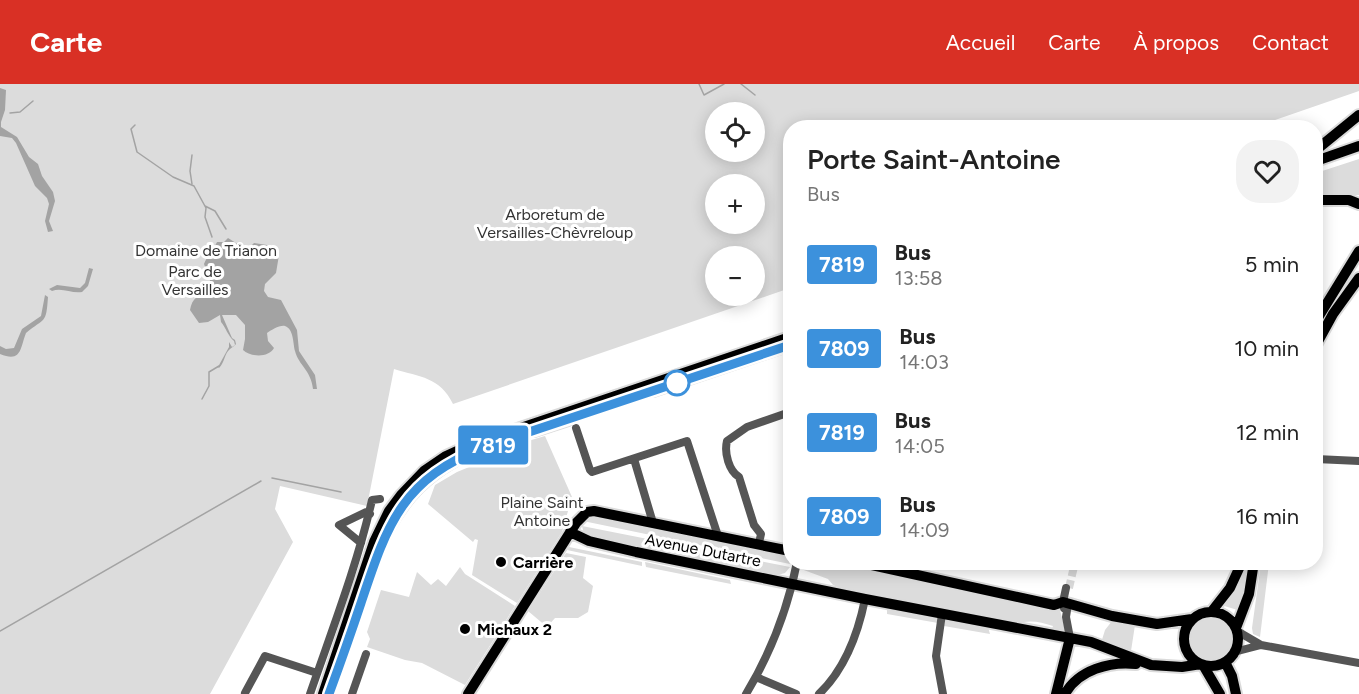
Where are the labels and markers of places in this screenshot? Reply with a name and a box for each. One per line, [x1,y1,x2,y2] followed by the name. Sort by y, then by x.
[664,370,690,396] unlabelled marker
[513,553,573,572] place label: Carrière
[494,555,508,569] marker: Carrière
[477,620,552,639] place label: Michaux 2
[458,622,472,636] marker: Michaux 2

